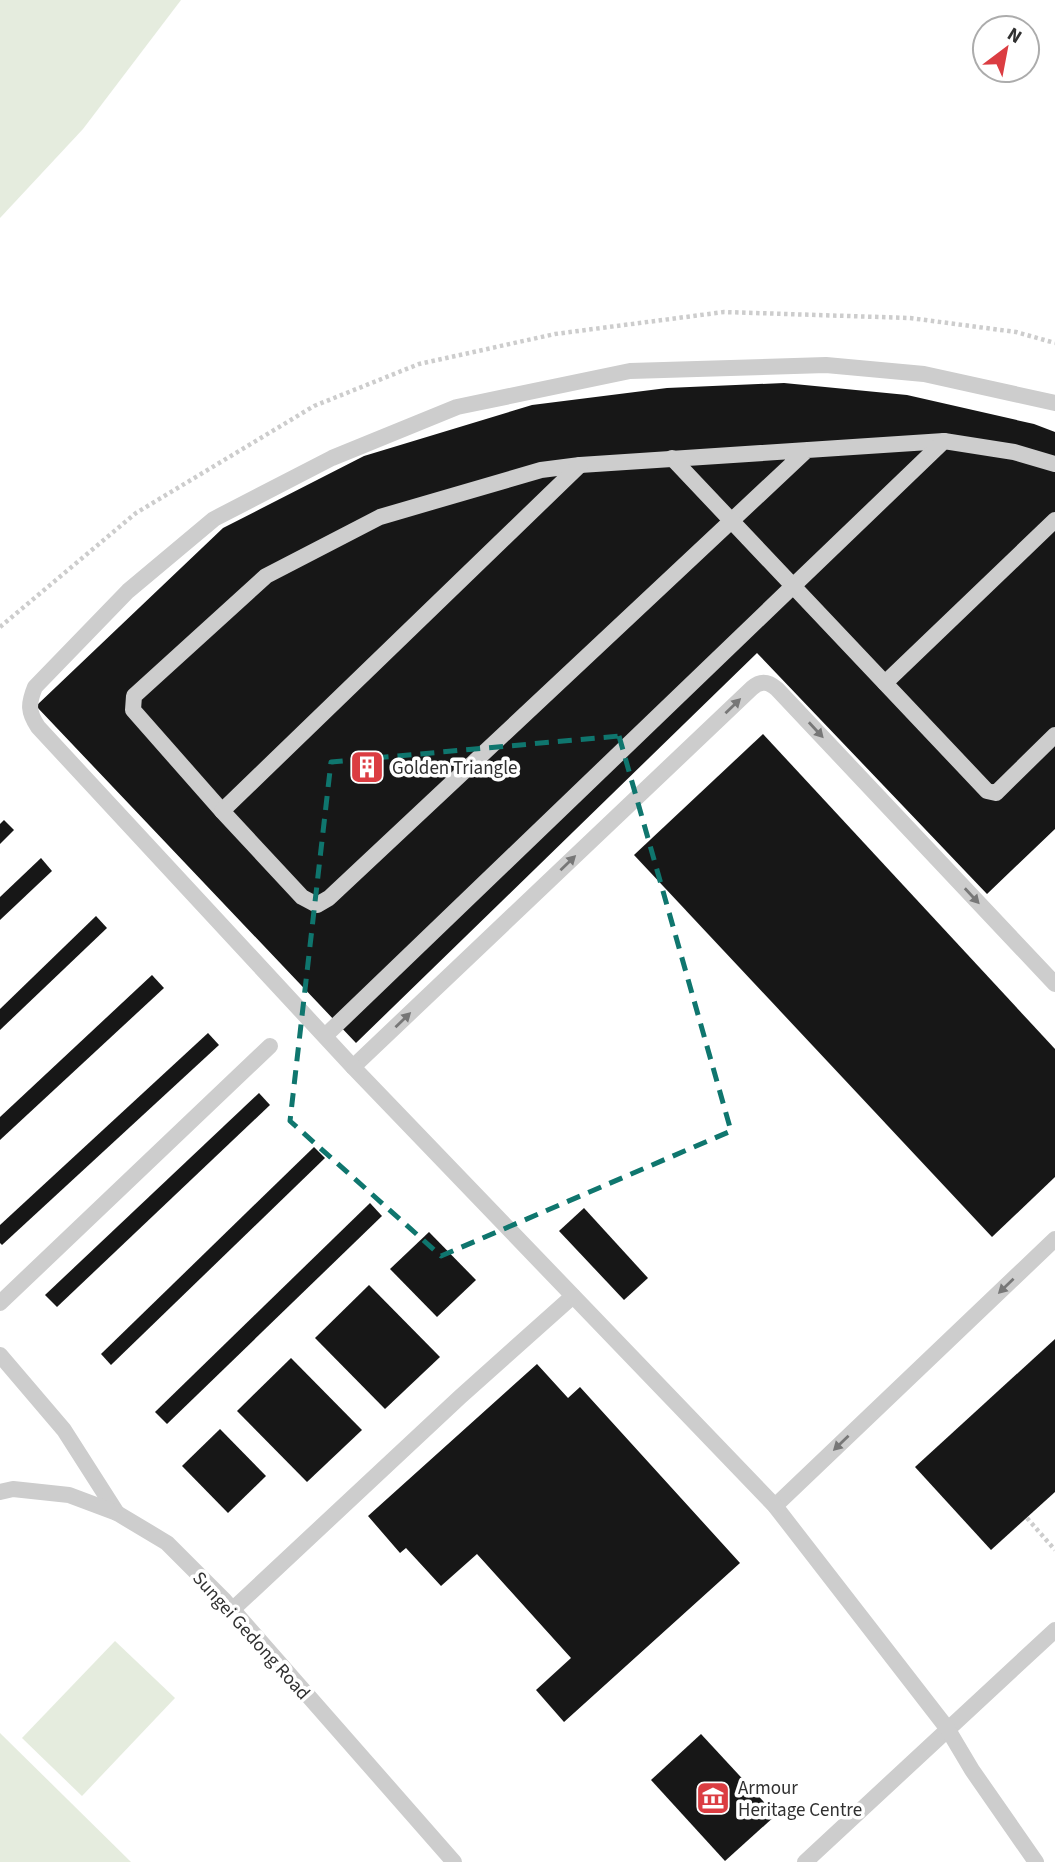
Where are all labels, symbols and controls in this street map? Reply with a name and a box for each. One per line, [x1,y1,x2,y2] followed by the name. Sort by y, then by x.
[971,14,1041,84] north arrow
[1002,21,1027,51] text: N
[724,699,741,715] one-way arrow
[808,721,824,738] one-way arrow
[348,748,386,786] building icon: Golden Triangle
[392,755,517,782] place label: Golden Triangle
[559,856,576,872] one-way arrow
[964,887,980,904] one-way arrow
[394,1012,411,1028] one-way arrow
[997,1278,1014,1294] one-way arrow
[833,1434,850,1450] one-way arrow
[186,1566,316,1706] street label: Sungei Gedong Road
[738,1775,862,1824] place label: Armour Heritage Centre
[694,1779,732,1817] museum icon: Armour Heritage Centre

